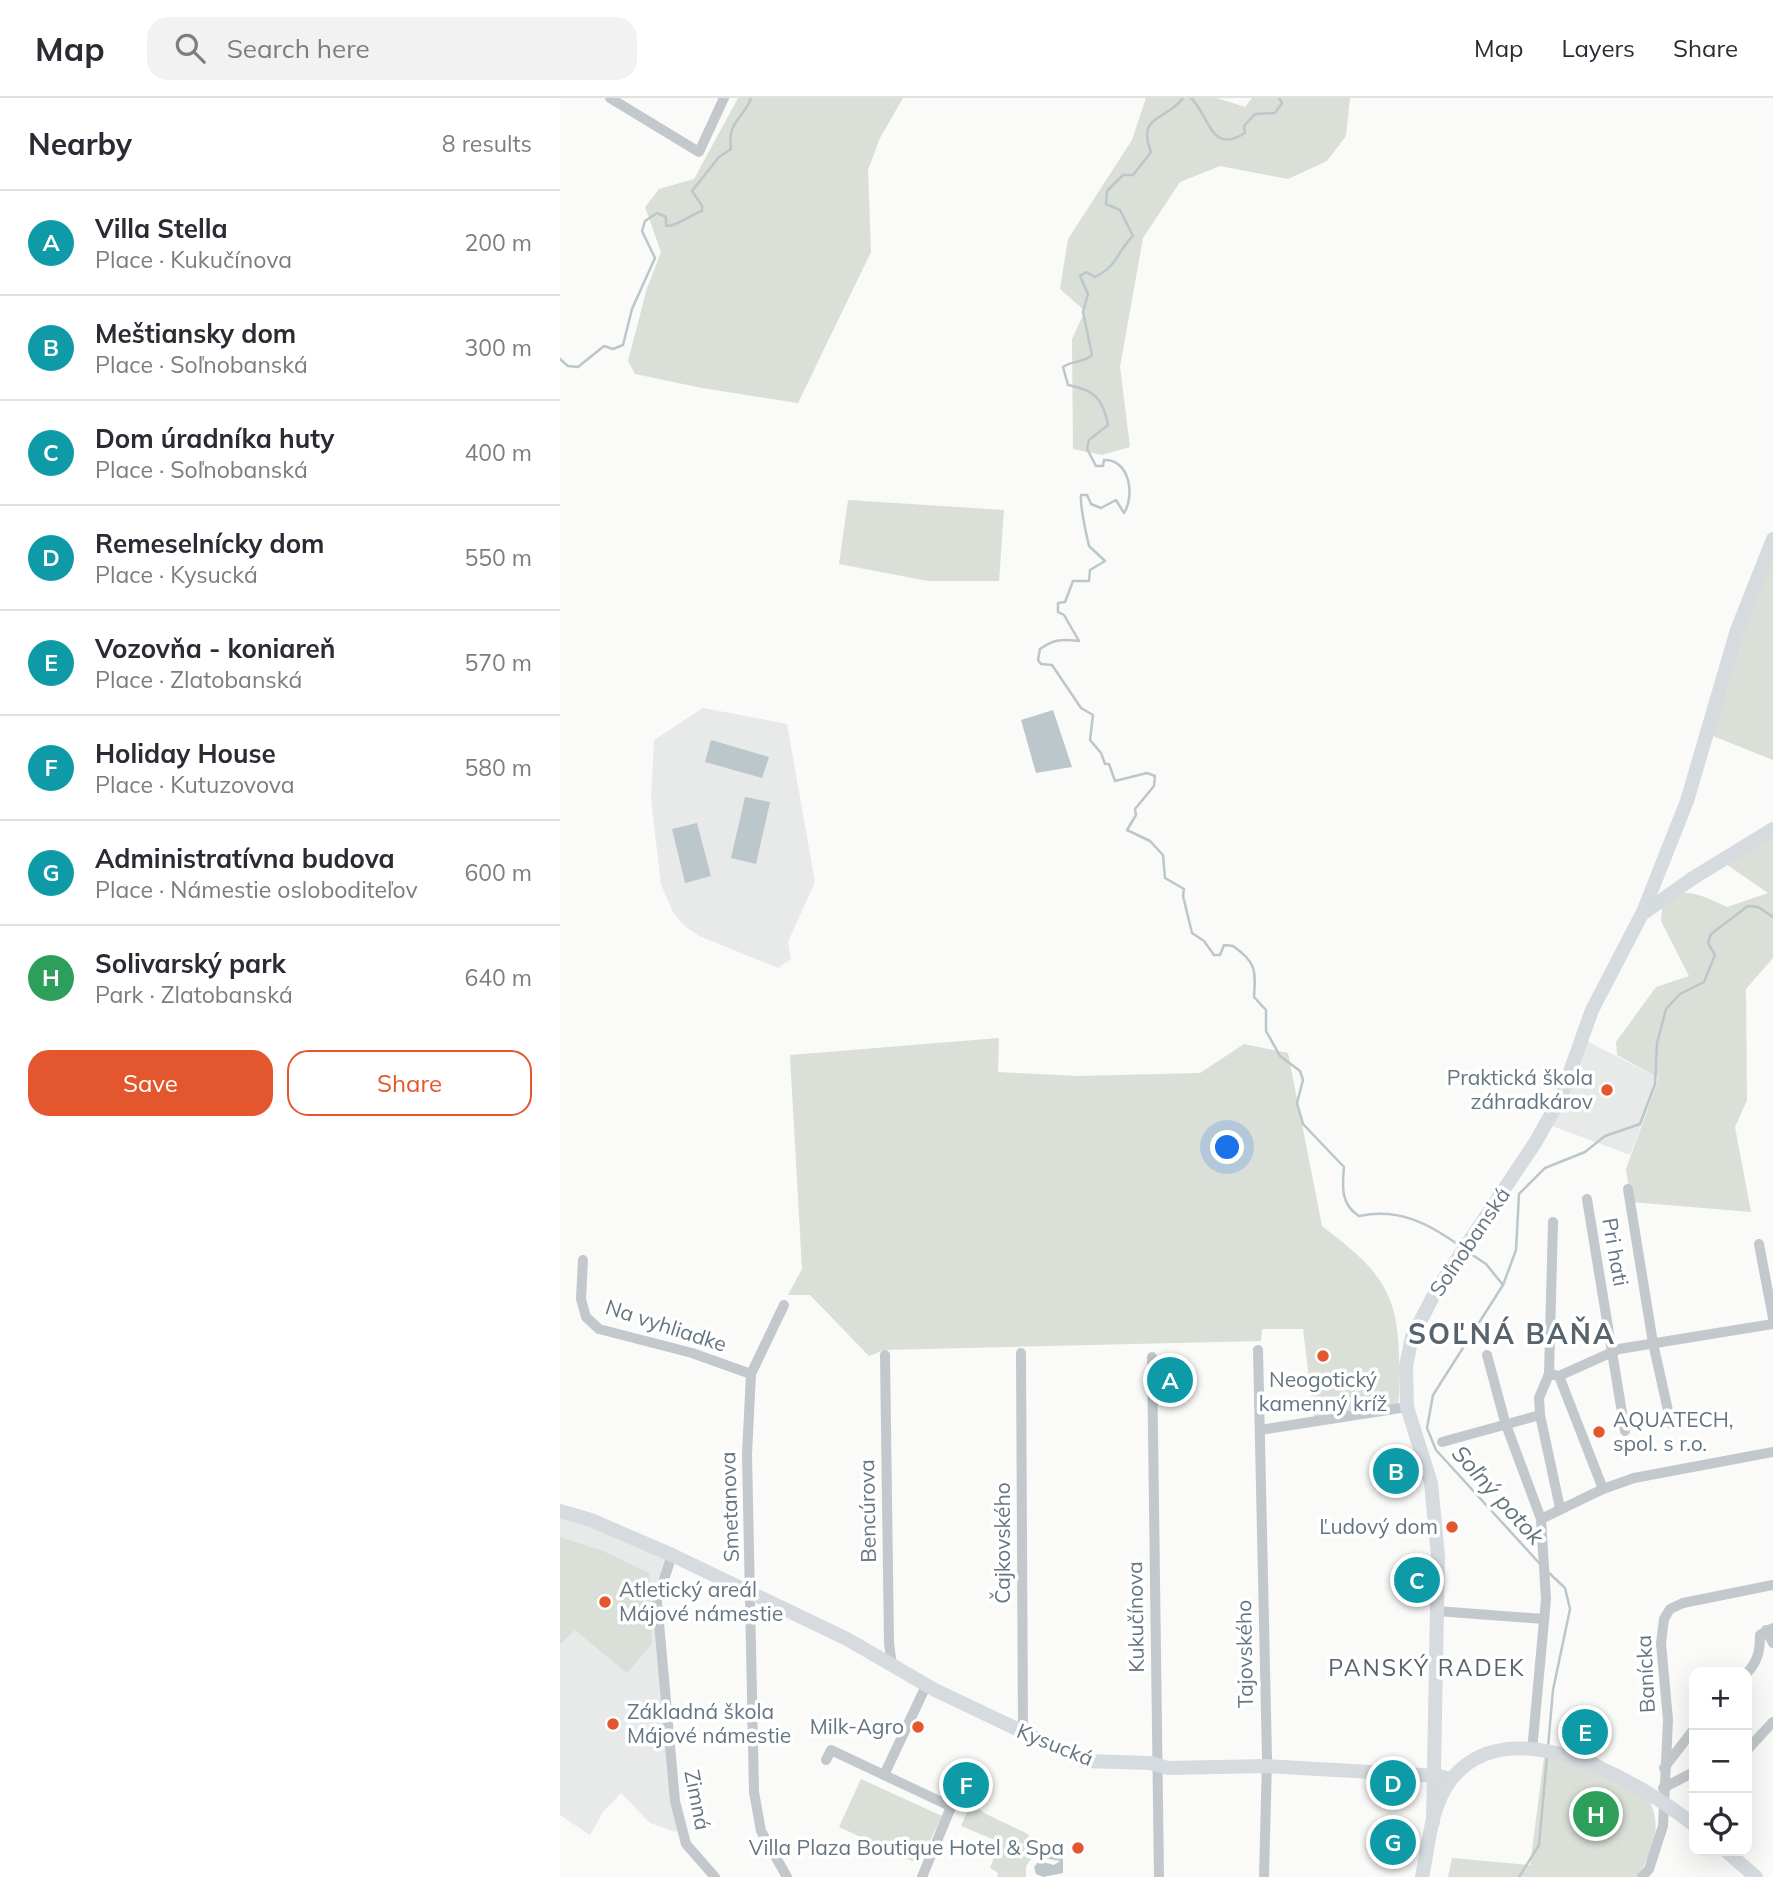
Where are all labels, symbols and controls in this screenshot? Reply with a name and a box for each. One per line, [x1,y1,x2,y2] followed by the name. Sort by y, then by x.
[147,17,637,80] search box
[35,28,105,69] text: Map
[171,29,209,67] icon: search
[227,32,370,65] text: Search here
[1474,33,1523,63] text: Map
[1561,33,1635,63] text: Layers
[1673,33,1738,63] text: Share
[28,125,132,163] text: Nearby
[442,129,532,158] text: 8 results
[95,212,228,245] text: Villa Stella
[42,228,60,257] text: A
[464,228,532,257] text: 200 m
[95,245,292,274] text: Place · Kukučínova
[95,317,296,350] text: Meštiansky dom
[43,333,59,362] text: B
[464,333,532,362] text: 300 m
[95,350,308,379] text: Place · Soľnobanská
[95,422,334,455] text: Dom úradníka huty
[43,438,59,467] text: C
[464,438,532,467] text: 400 m
[95,455,308,484] text: Place · Soľnobanská
[95,527,324,560] text: Remeselnícky dom
[42,543,60,572] text: D
[464,543,532,572] text: 550 m
[95,560,258,589] text: Place · Kysucká
[95,632,335,665] text: Vozovňa - koniareň
[44,648,58,677] text: E
[464,648,532,677] text: 570 m
[95,665,302,694] text: Place · Zlatobanská
[95,737,276,770] text: Holiday House
[44,753,58,782] text: F
[464,753,532,782] text: 580 m
[95,770,295,799] text: Place · Kutuzovova
[95,842,395,875] text: Administratívna budova
[42,858,60,887] text: G
[464,858,532,887] text: 600 m
[95,875,418,904] text: Place · Námestie osloboditeľov
[95,947,286,980] text: Solivarský park
[42,963,60,992] text: H
[464,963,532,992] text: 640 m
[95,980,293,1009] text: Park · Zlatobanská
[28,1050,273,1116] button: Save
[287,1050,532,1116] button: Share
[1447,1064,1593,1114] place label: Praktická škola záhradkárov
[1599,1082,1615,1098] marker: Praktická škola záhradkárov
[1210,1130,1244,1164] your location
[1423,1182,1515,1301] street label: Soľnobanská
[1597,1216,1635,1288] street label: Pri hati
[602,1293,730,1357] street label: Na vyhliadke
[1408,1316,1616,1351] district label: SOĽNÁ BAŇA
[1315,1348,1331,1364] marker: Neogotický kamenný kríž
[1147,1354,1193,1406] pin: A
[1259,1366,1387,1416] place label: Neogotický kamenný kríž
[1613,1406,1734,1456] place label: AQUATECH, spol. s r.o.
[1591,1424,1607,1440] marker: AQUATECH, spol. s r.o.
[1446,1439,1551,1551] water label: Soľný potok
[1373,1445,1419,1497] pin: B
[714,1451,744,1563] street label: Smetanova
[853,1459,881,1563] street label: Bencúrova
[989,1482,1015,1604] street label: Čajkovského
[1319,1513,1438,1539] place label: Ľudový dom
[1444,1519,1460,1535] marker: Ľudový dom
[1394,1554,1440,1606] pin: C
[1121,1561,1149,1673] street label: Kukučínova
[619,1576,783,1626] place label: Atletický areál Májové námestie
[597,1594,613,1610] marker: Atletický areál Májové námestie
[1230,1600,1258,1708] street label: Tajovského
[1630,1634,1660,1714] street label: Banícka
[1328,1653,1526,1682] district label: PANSKÝ RADEK
[1689,1667,1752,1856] map controls
[1689,1667,1752,1730] button: +
[627,1698,791,1748] place label: Základná škola Májové námestie
[1562,1706,1608,1758] pin: E
[810,1713,904,1739] place label: Milk-Agro
[605,1716,621,1732] marker: Základná škola Májové námestie
[1013,1717,1097,1771] street label: Kysucká
[910,1719,926,1735] marker: Milk-Agro
[1689,1730,1752,1793] button: −
[1370,1757,1416,1809] pin: D
[943,1759,989,1811] pin: F
[679,1767,717,1832] street label: Zimná
[1573,1788,1619,1840] pin: H
[1689,1793,1752,1856] button: locate
[1370,1816,1416,1868] pin: G
[749,1834,1064,1860] place label: Villa Plaza Boutique Hotel & Spa
[1070,1840,1086,1856] marker: Villa Plaza Boutique Hotel & Spa

